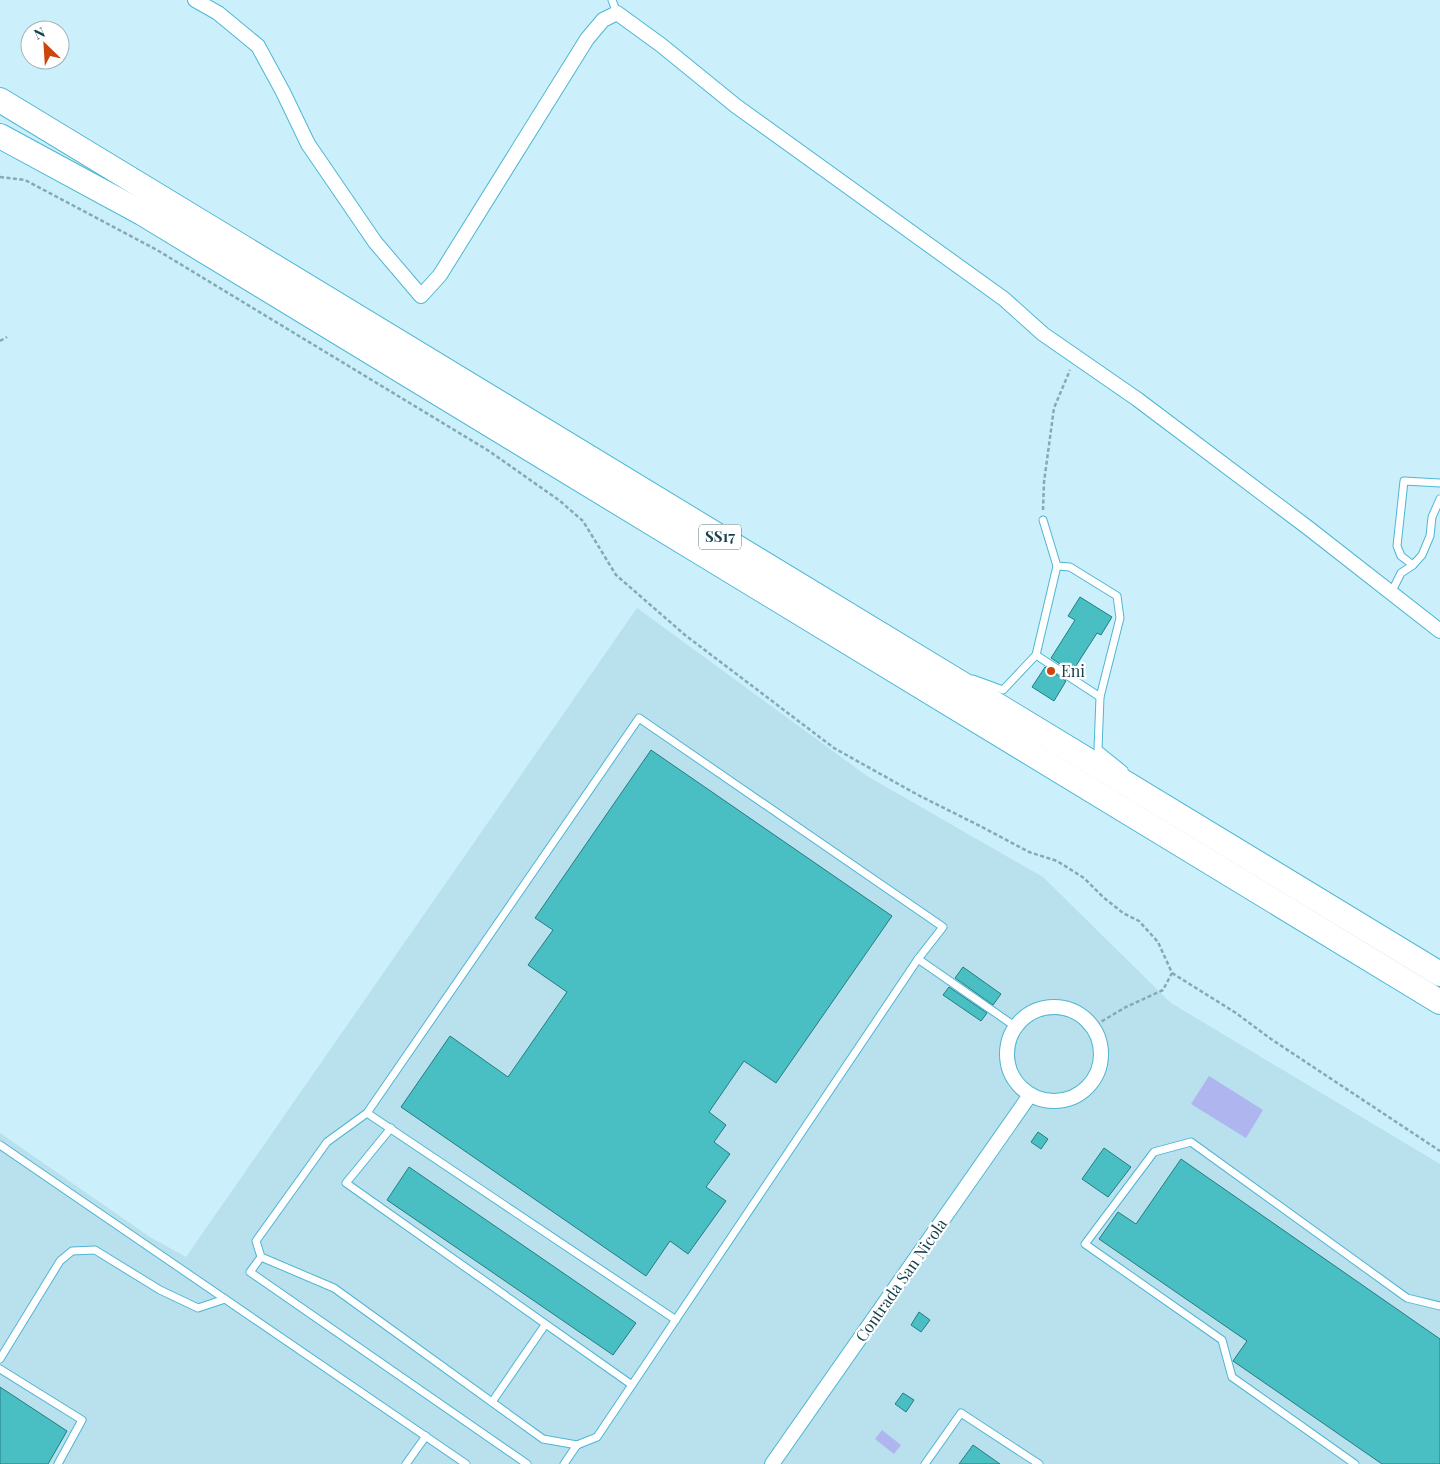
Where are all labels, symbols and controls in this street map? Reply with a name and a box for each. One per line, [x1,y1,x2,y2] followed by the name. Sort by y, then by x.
[20,20,70,70] north arrow
[31,22,48,44] text: N
[699,524,741,550] road number: SS17
[1061,660,1085,681] place label: Eni
[1045,665,1057,677] marker: Eni
[850,1214,951,1346] street label: Contrada San Nicola

